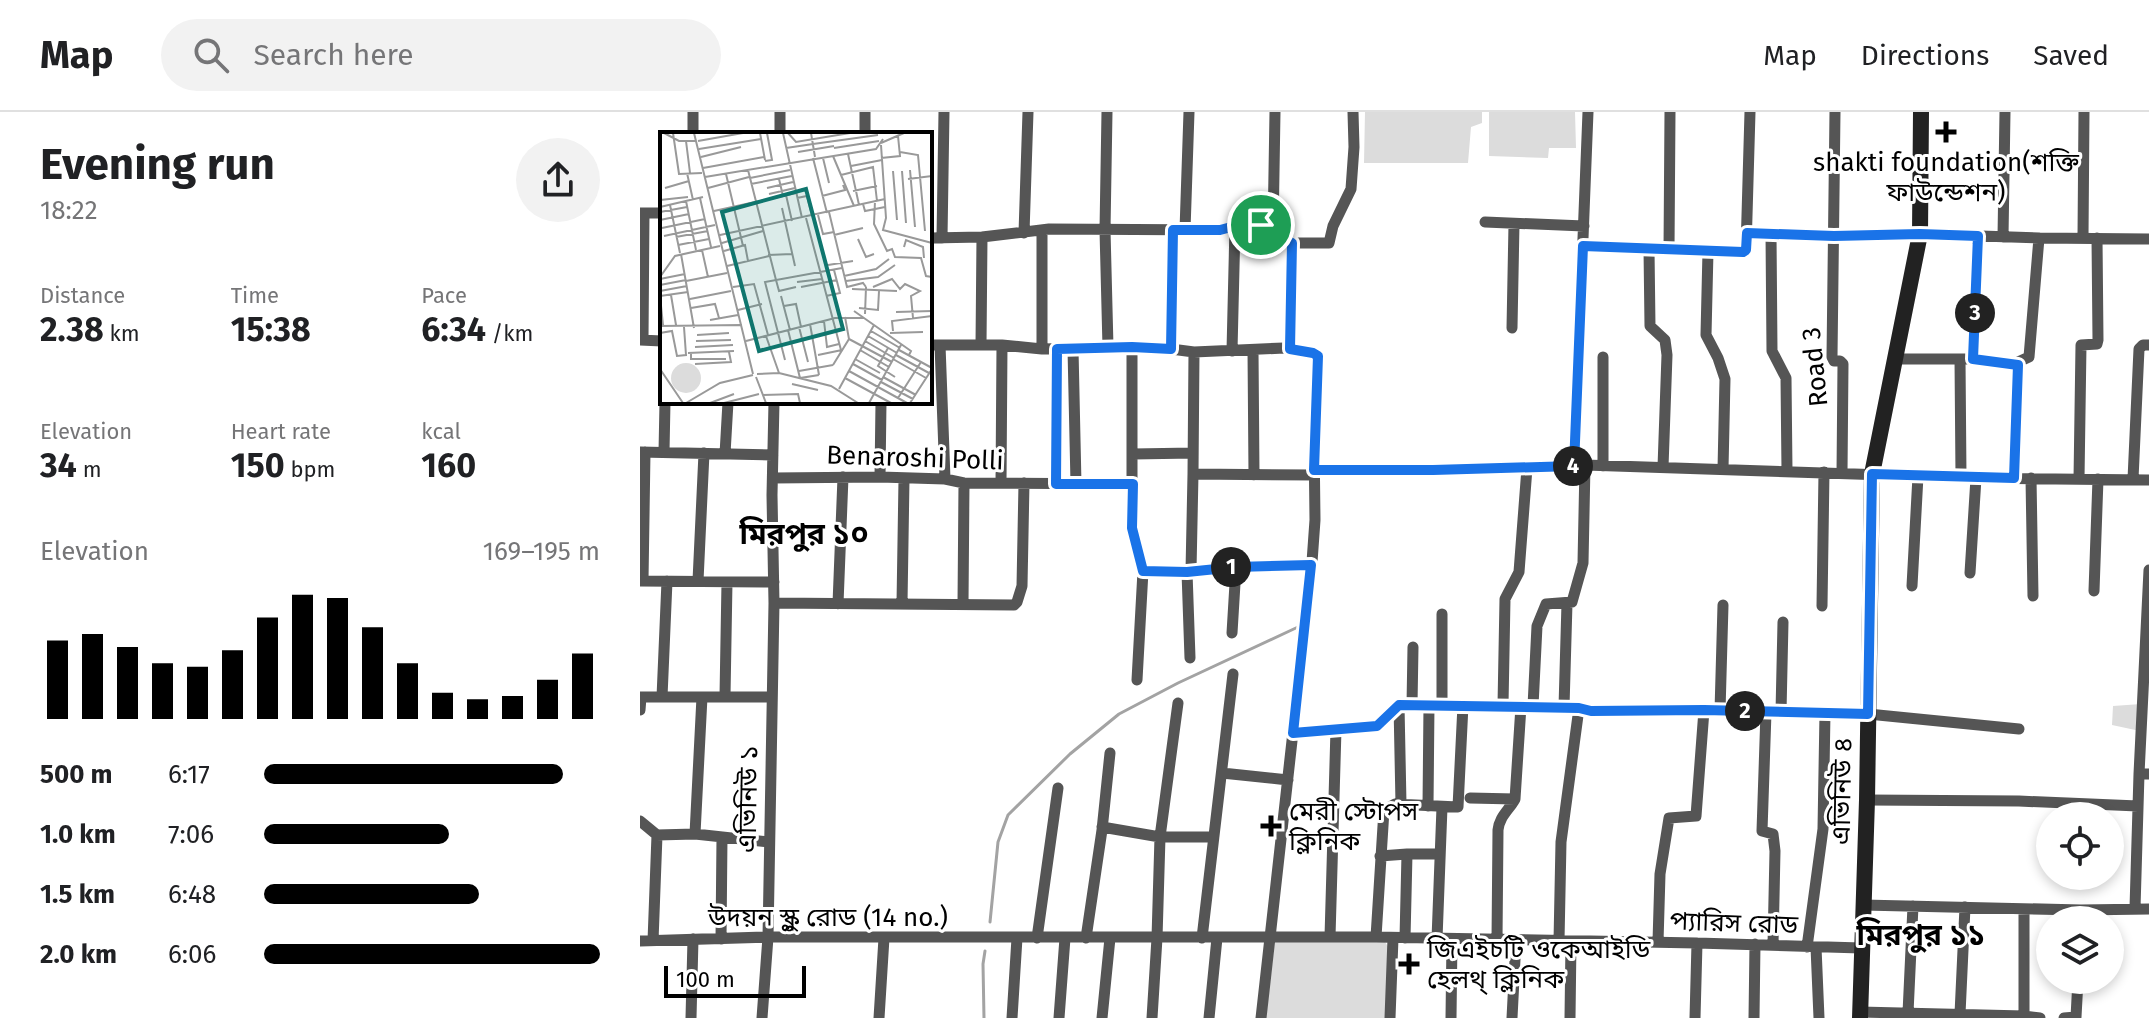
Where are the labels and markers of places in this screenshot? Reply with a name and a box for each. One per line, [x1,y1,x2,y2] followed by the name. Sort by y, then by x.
[1935,121,1957,143] marker: shakti foundation(শক্তি ফাউন্ডেশন)
[1813,147,2080,208] place label: shakti foundation(শক্তি ফাউন্ডেশন)
[1227,191,1295,259] pin
[1955,293,1995,333] pin: 3
[1553,446,1593,486] pin: 4
[1211,547,1251,587] pin: 1
[1725,691,1765,731] pin: 2
[1288,796,1419,857] place label: মেরী স্টোপস ক্লিনিক
[1260,815,1282,837] marker: মেরী স্টোপস ক্লিনিক
[1426,934,1651,995] place label: জিএইচটি ওকেআইডি হেলথ্ ক্লিনিক
[1398,953,1420,975] marker: জিএইচটি ওকেআইডি হেলথ্ ক্লিনিক

